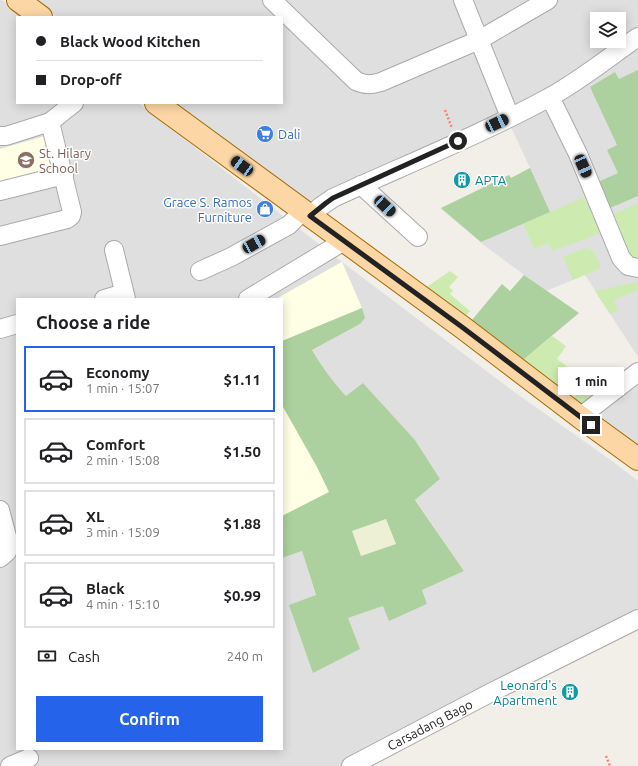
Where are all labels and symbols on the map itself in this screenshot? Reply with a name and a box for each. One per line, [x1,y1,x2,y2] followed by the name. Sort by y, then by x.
[484,112,510,134] car
[255,124,275,144] supermarket icon: Dali
[278,127,300,141] place label: Dali
[449,132,467,150] route start
[39,146,91,175] place label: St. Hilary School
[16,150,36,170] school or university icon: St. Hilary School
[573,153,593,179] car
[229,154,255,178] car
[452,170,472,190] building icon: APTA
[475,173,507,187] place label: APTA
[372,193,398,219] car
[163,195,252,224] place label: Grace S. Ramos Furniture
[255,199,275,219] shop icon: Grace S. Ramos Furniture
[241,233,267,255] car
[558,367,624,395] callout: 1 min
[582,416,600,434] route end
[493,678,557,707] place label: Leonard's Apartment
[560,682,580,702] building icon: Leonard's Apartment
[385,697,475,753] street label: Carsadang Bago

